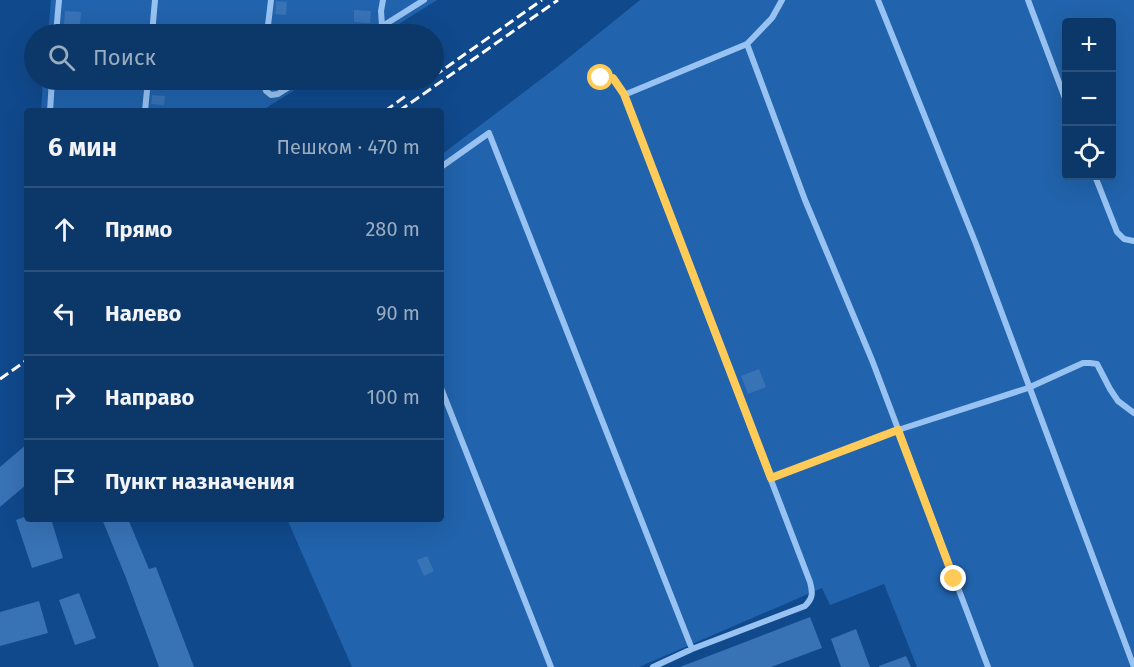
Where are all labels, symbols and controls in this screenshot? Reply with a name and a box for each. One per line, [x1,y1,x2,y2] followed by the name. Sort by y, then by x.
[1062,18,1116,180] map controls
[1062,18,1116,72] button: +
[24,24,444,90] search box
[45,41,78,74] icon: search
[93,44,156,71] text: Поиск
[587,64,613,90] route start
[1062,72,1116,126] button: −
[1062,126,1116,180] button: locate
[48,132,117,163] text: 6 мин
[277,135,420,159] text: Пешком · 470 m
[48,213,81,246] icon: ahead
[105,216,172,243] text: Прямо
[365,217,420,241] text: 280 m
[48,297,81,330] icon: left
[105,300,181,327] text: Налево
[376,301,420,325] text: 90 m
[48,381,81,414] icon: right
[105,384,194,411] text: Направо
[367,385,420,409] text: 100 m
[48,465,81,498] icon: arrive
[105,468,295,495] text: Пункт назначения
[940,565,966,591] route end

